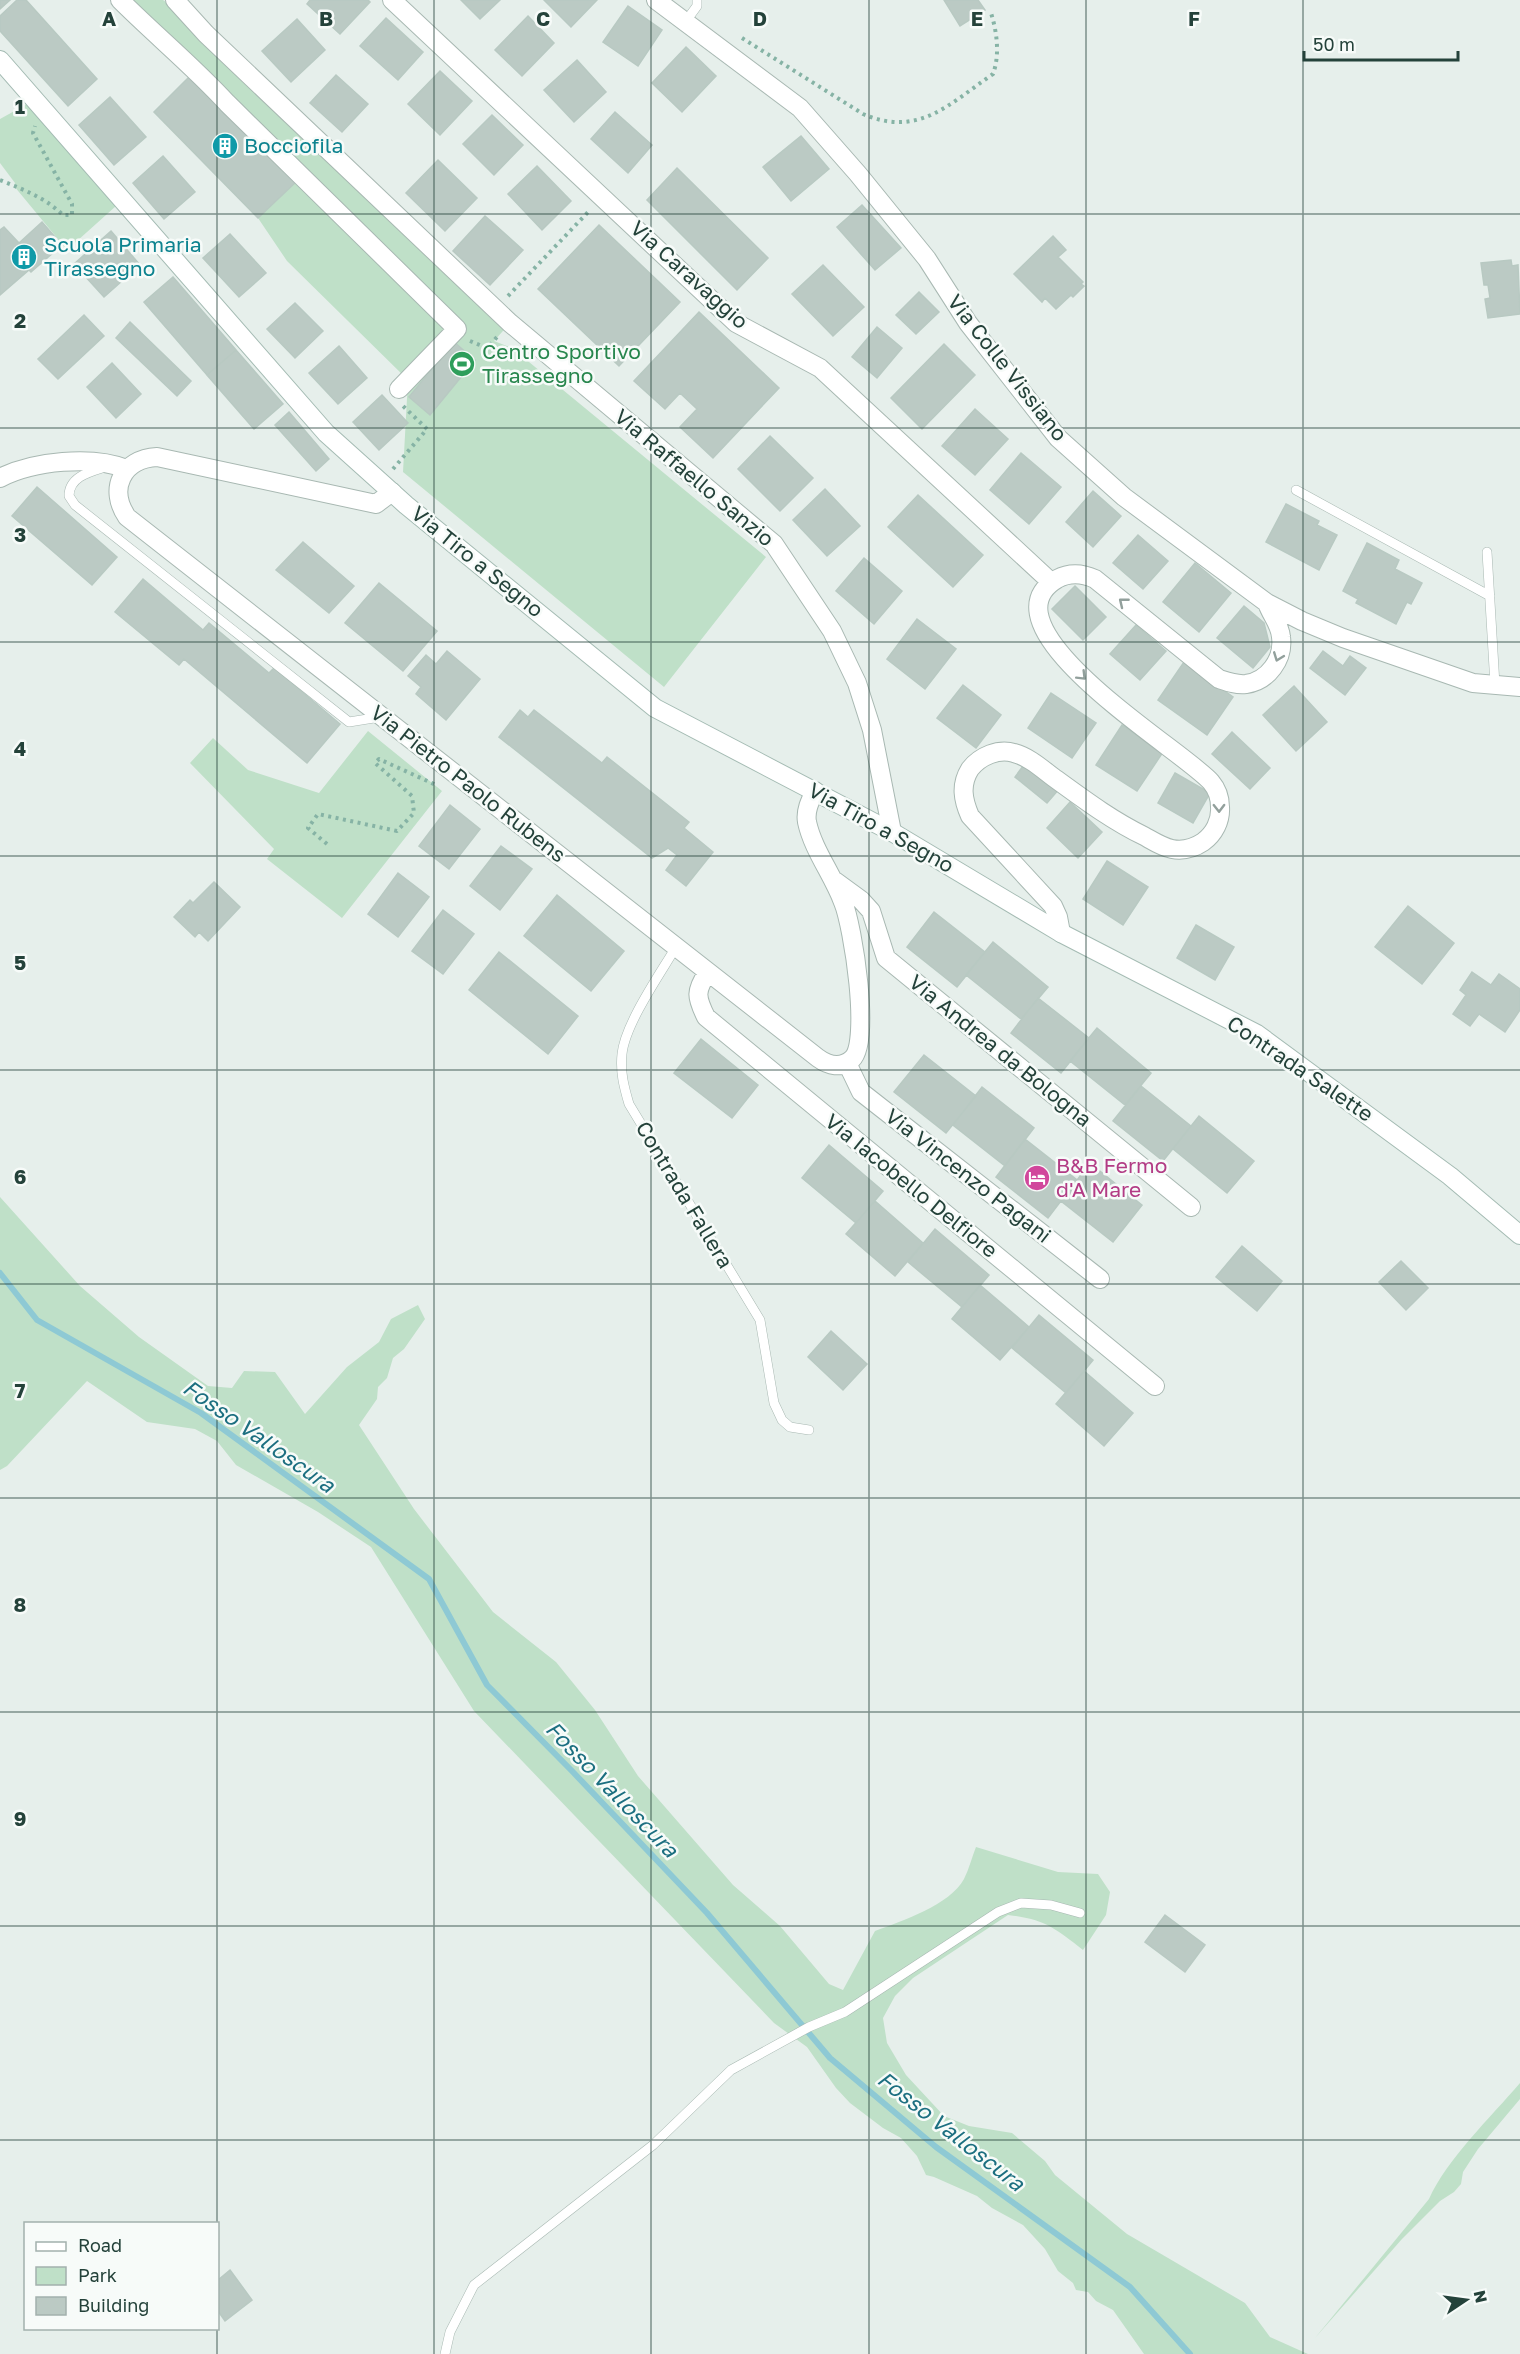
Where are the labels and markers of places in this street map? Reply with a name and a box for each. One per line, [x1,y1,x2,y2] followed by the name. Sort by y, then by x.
[210,131,240,161] building icon: Bocciofila
[244,132,343,158] place label: Bocciofila
[44,231,202,281] place label: Scuola Primaria Tirassegno
[9,242,39,272] building icon: Scuola Primaria Tirassegno
[482,338,641,388] place label: Centro Sportivo Tirassegno
[447,349,477,379] sports icon: Centro Sportivo Tirassegno
[1056,1152,1167,1202] place label: B&B Fermo d'A Mare
[1022,1163,1052,1193] hotel icon: B&B Fermo d'A Mare

